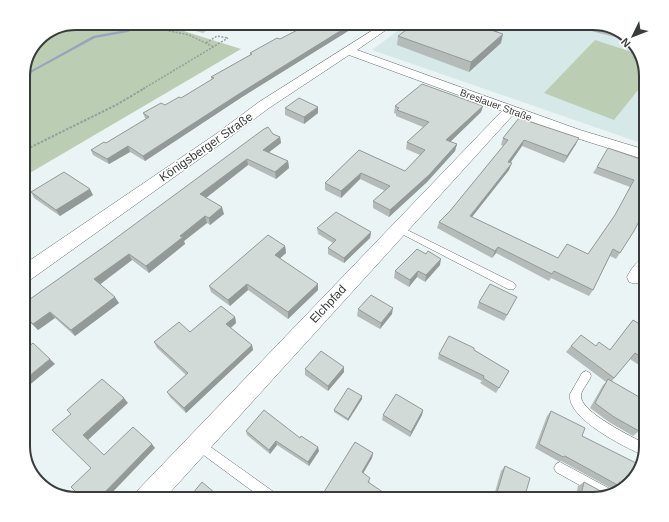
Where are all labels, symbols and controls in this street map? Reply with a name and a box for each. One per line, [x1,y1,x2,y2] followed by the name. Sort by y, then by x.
[613,16,653,56] north arrow
[619,36,633,50] text: N
[459,87,534,123] street label: Breslauer Straße
[157,109,256,184] street label: Königsberger Straße
[307,282,349,326] street label: Elchpfad

